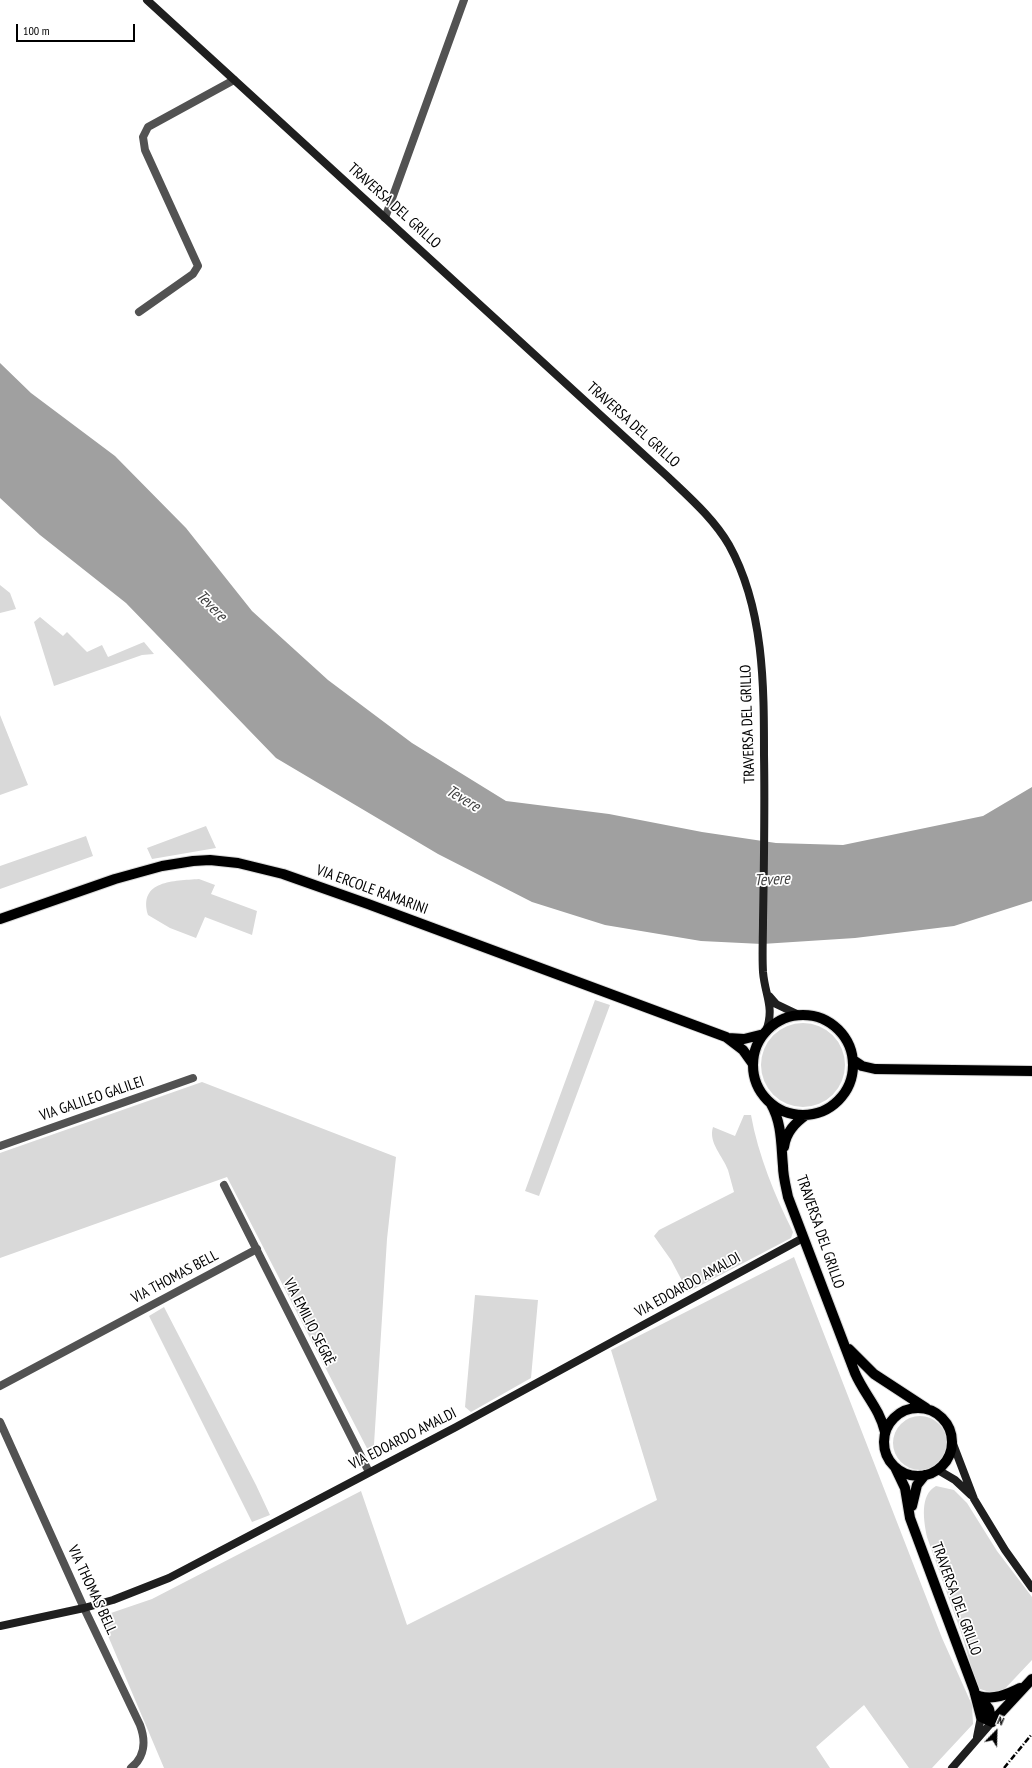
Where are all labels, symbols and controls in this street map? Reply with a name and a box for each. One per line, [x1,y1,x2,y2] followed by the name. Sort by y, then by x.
[18,16,137,42] scale bar
[23,23,50,38] text: 100 m
[344,160,444,252] street label: TRAVERSA DEL GRILLO
[583,379,683,471] street label: TRAVERSA DEL GRILLO
[192,587,230,625] water label: Tevere
[737,664,759,784] street label: TRAVERSA DEL GRILLO
[443,782,483,816] water label: Tevere
[314,861,430,919] street label: VIA ERCOLE RAMARINI
[754,869,790,891] water label: Tevere
[37,1073,147,1125] street label: VIA GALILEO GALILEI
[792,1173,848,1291] street label: TRAVERSA DEL GRILLO
[128,1247,222,1307] street label: VIA THOMAS BELL
[632,1249,744,1321] street label: VIA EDOARDO AMALDI
[279,1275,339,1369] street label: VIA EMILIO SEGRÈ
[346,1404,460,1474] street label: VIA EDOARDO AMALDI
[927,1540,985,1658] street label: TRAVERSA DEL GRILLO
[64,1543,120,1637] street label: VIA THOMAS BELL
[976,1712,1016,1752] north arrow
[995,1713,1006,1729] text: N

